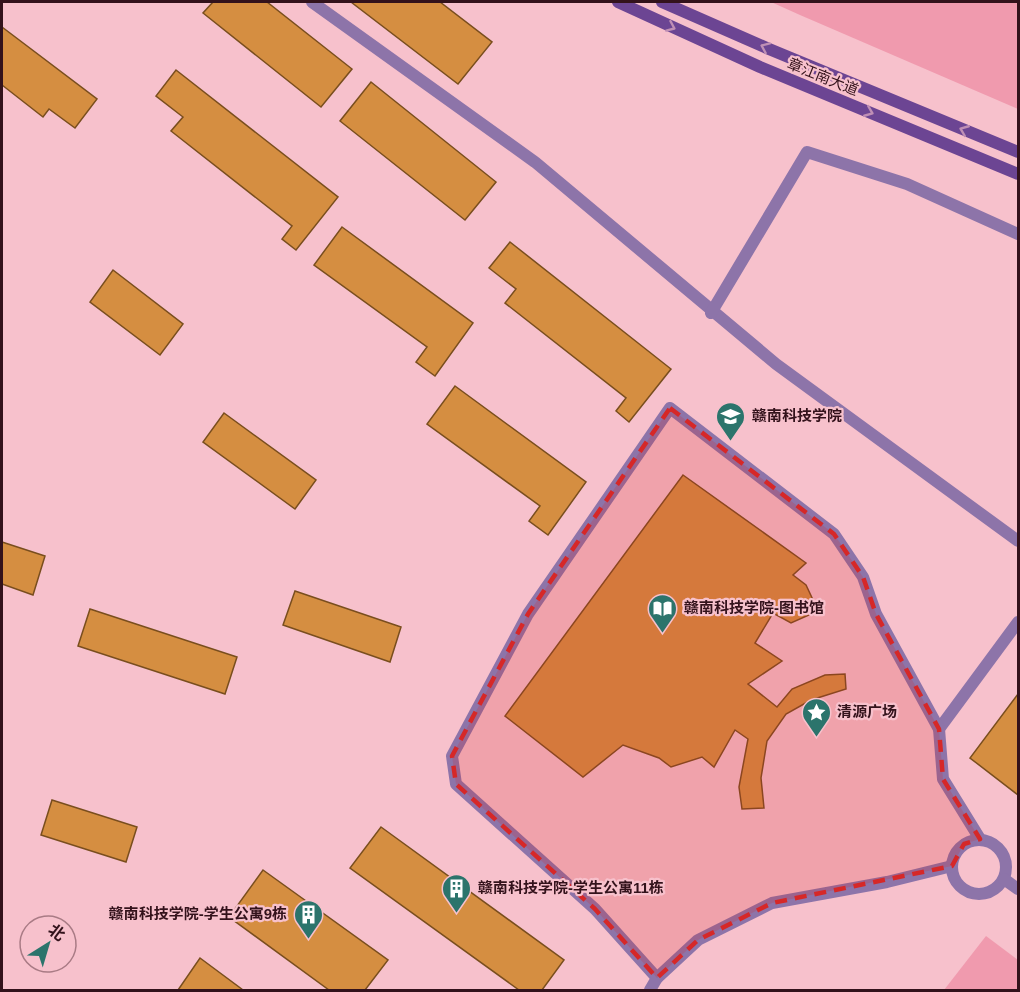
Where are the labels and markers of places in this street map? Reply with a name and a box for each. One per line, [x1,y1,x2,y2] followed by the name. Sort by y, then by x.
[715,400,747,442] school or university icon: 赣南科技学院
[752,407,842,424] place label: 赣南科技学院
[647,592,679,634] library icon: 赣南科技学院-图书馆
[684,599,824,616] place label: 赣南科技学院-图书馆
[800,696,832,738] place icon: 清源广场
[837,703,897,720] place label: 清源广场
[441,872,473,914] building icon: 赣南科技学院-学生公寓11栋
[478,879,664,896] place label: 赣南科技学院-学生公寓11栋
[292,898,324,940] building icon: 赣南科技学院-学生公寓9栋
[109,905,287,922] place label: 赣南科技学院-学生公寓9栋

